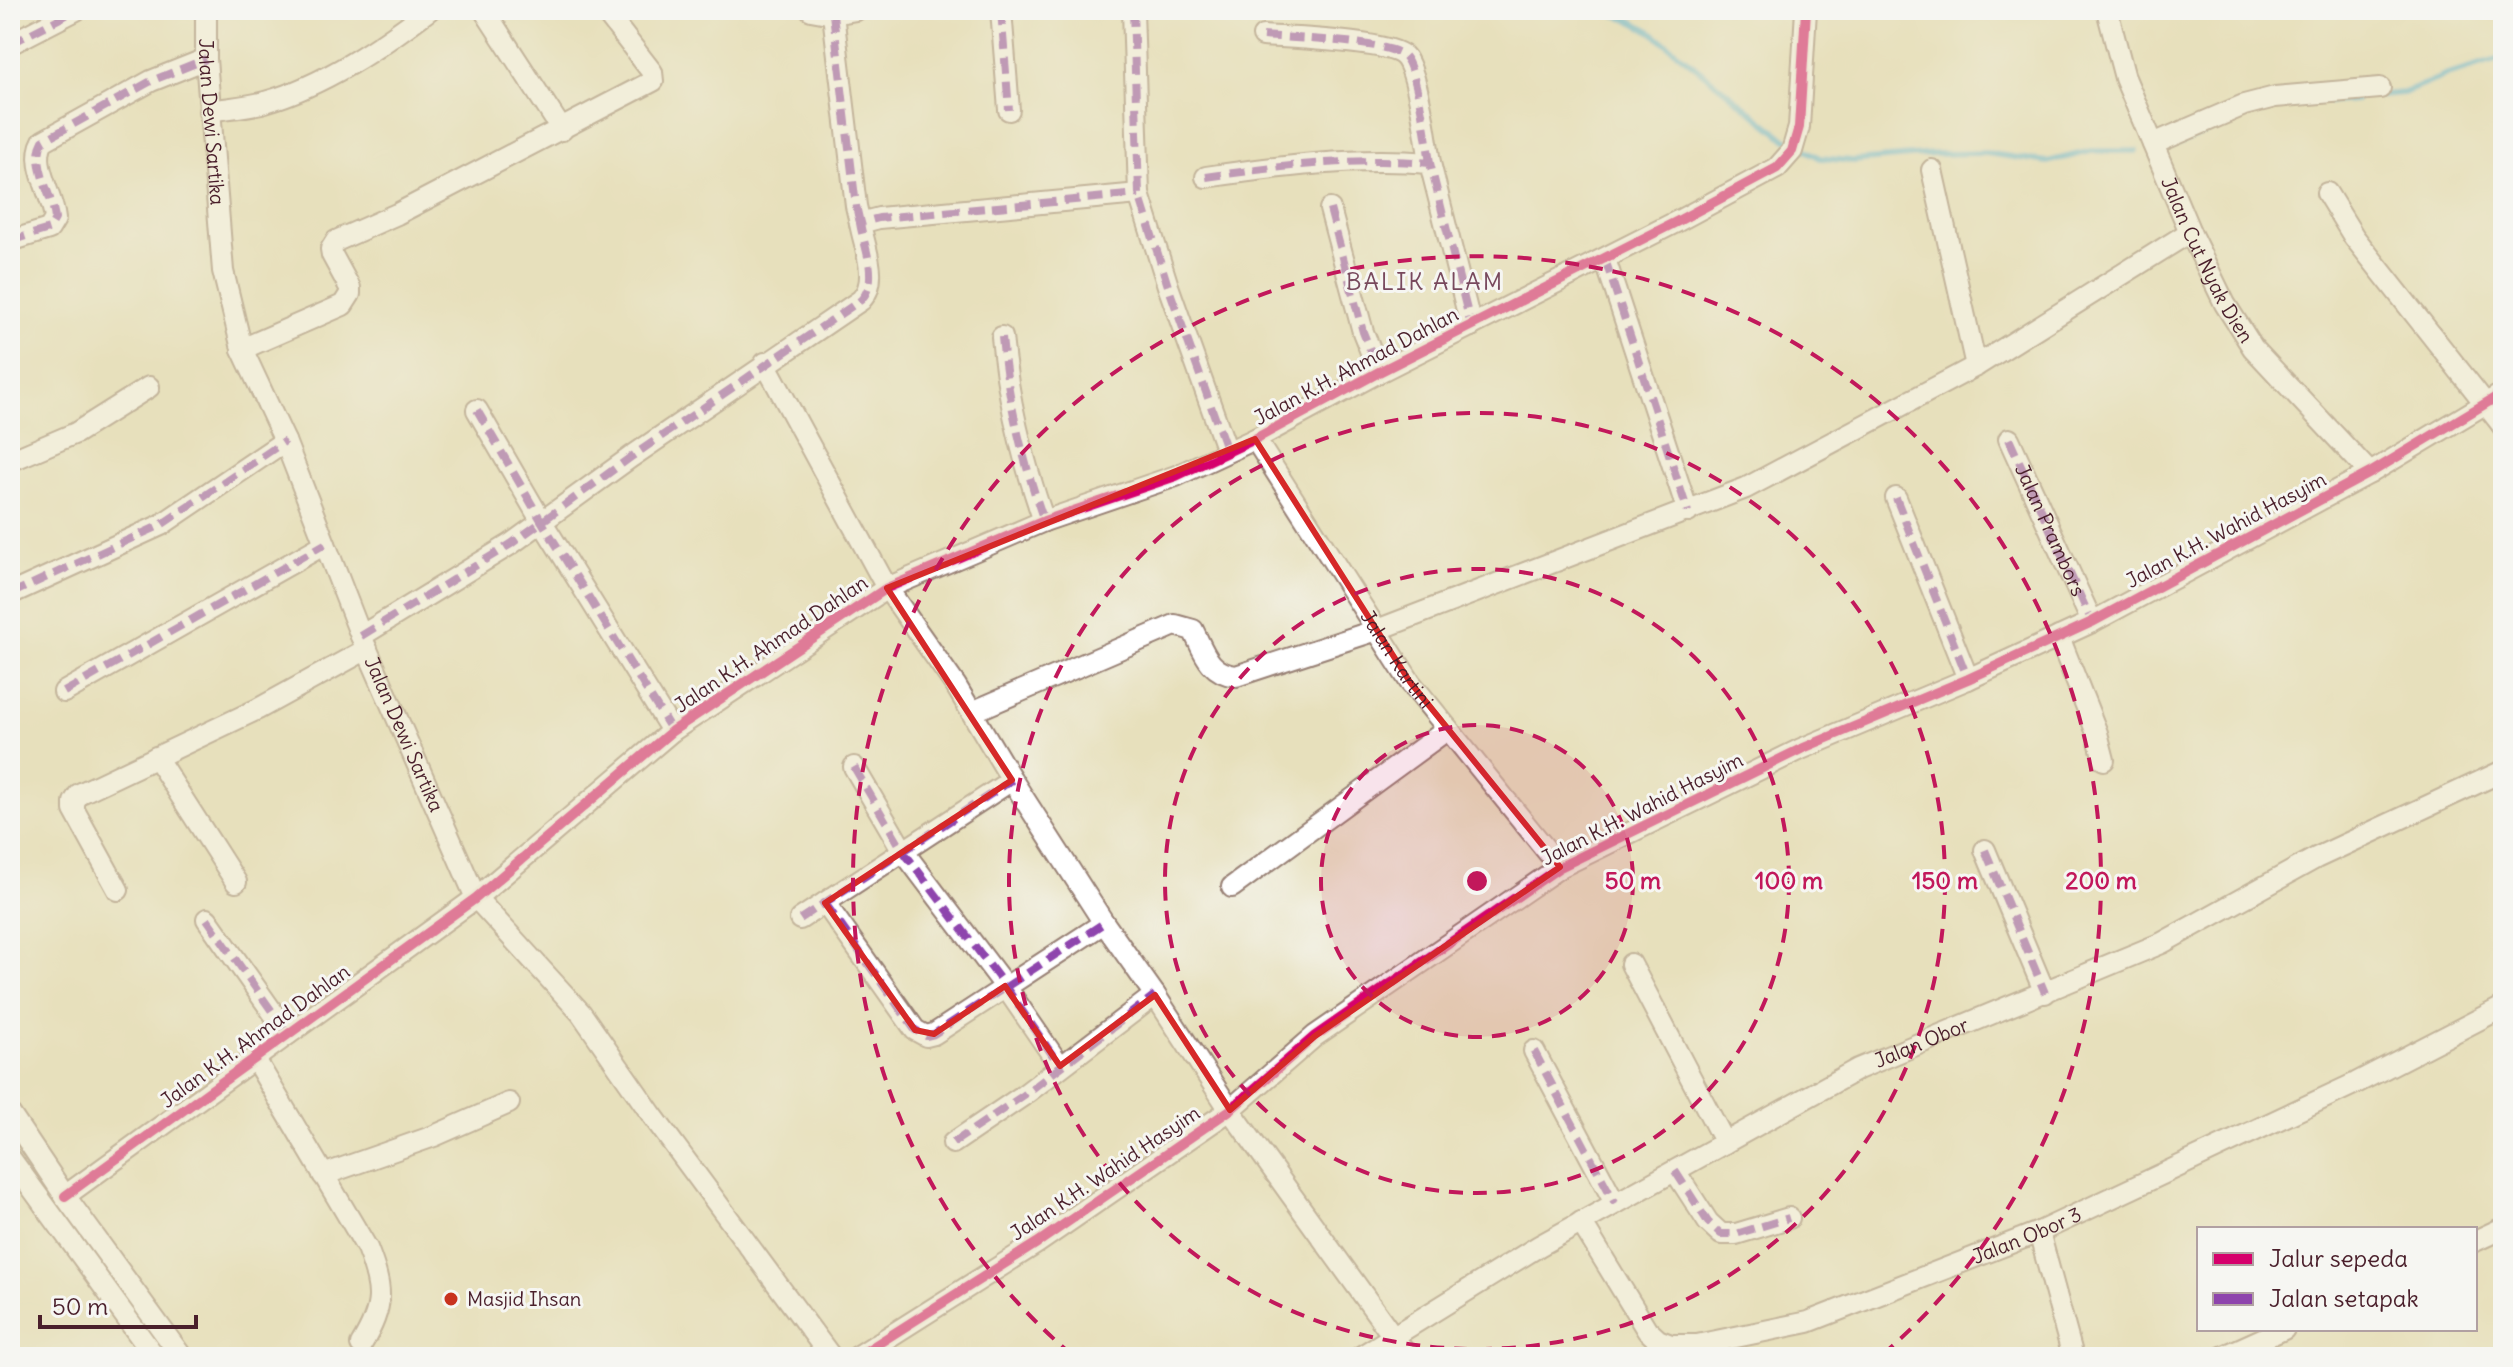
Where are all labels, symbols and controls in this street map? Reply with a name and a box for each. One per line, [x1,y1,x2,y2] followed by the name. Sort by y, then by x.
[194,38,231,206] street label: Jalan Dewi Sartika
[2156,173,2259,347] street label: Jalan Cut Nyak Dien
[1346,266,1504,296] district label: BALIK ALAM
[1249,301,1462,430] street label: Jalan K.H. Ahmad Dahlan
[2010,460,2092,600] street label: Jalan Prambors
[2121,466,2330,593] street label: Jalan K.H. Wahid Hasyim
[669,569,872,718] street label: Jalan K.H. Ahmad Dahlan
[1355,605,1439,713] street label: Jalan Kartini
[359,652,450,816] street label: Jalan Dewi Sartika
[1537,747,1747,870] street label: Jalan K.H. Wahid Hasyim
[1605,865,1661,895] text: 50 m
[1755,865,1823,895] text: 100 m
[1912,865,1978,895] text: 150 m
[2065,865,2137,895] text: 200 m
[1463,867,1491,895] centre of rings
[155,958,354,1113] street label: Jalan K.H. Ahmad Dahlan
[1870,1012,1972,1073] street label: Jalan Obor
[1005,1100,1204,1245] street label: Jalan K.H. Wahid Hasyim
[1969,1201,2085,1269] street label: Jalan Obor 3
[2197,1227,2477,1331] legend
[2269,1243,2408,1273] text: Jalur sepeda
[40,1279,196,1329] scale bar
[2269,1283,2419,1313] text: Jalan setapak
[467,1286,581,1311] place label: Masjid Ihsan
[442,1290,460,1308] marker: Masjid Ihsan
[52,1291,108,1321] text: 50 m

